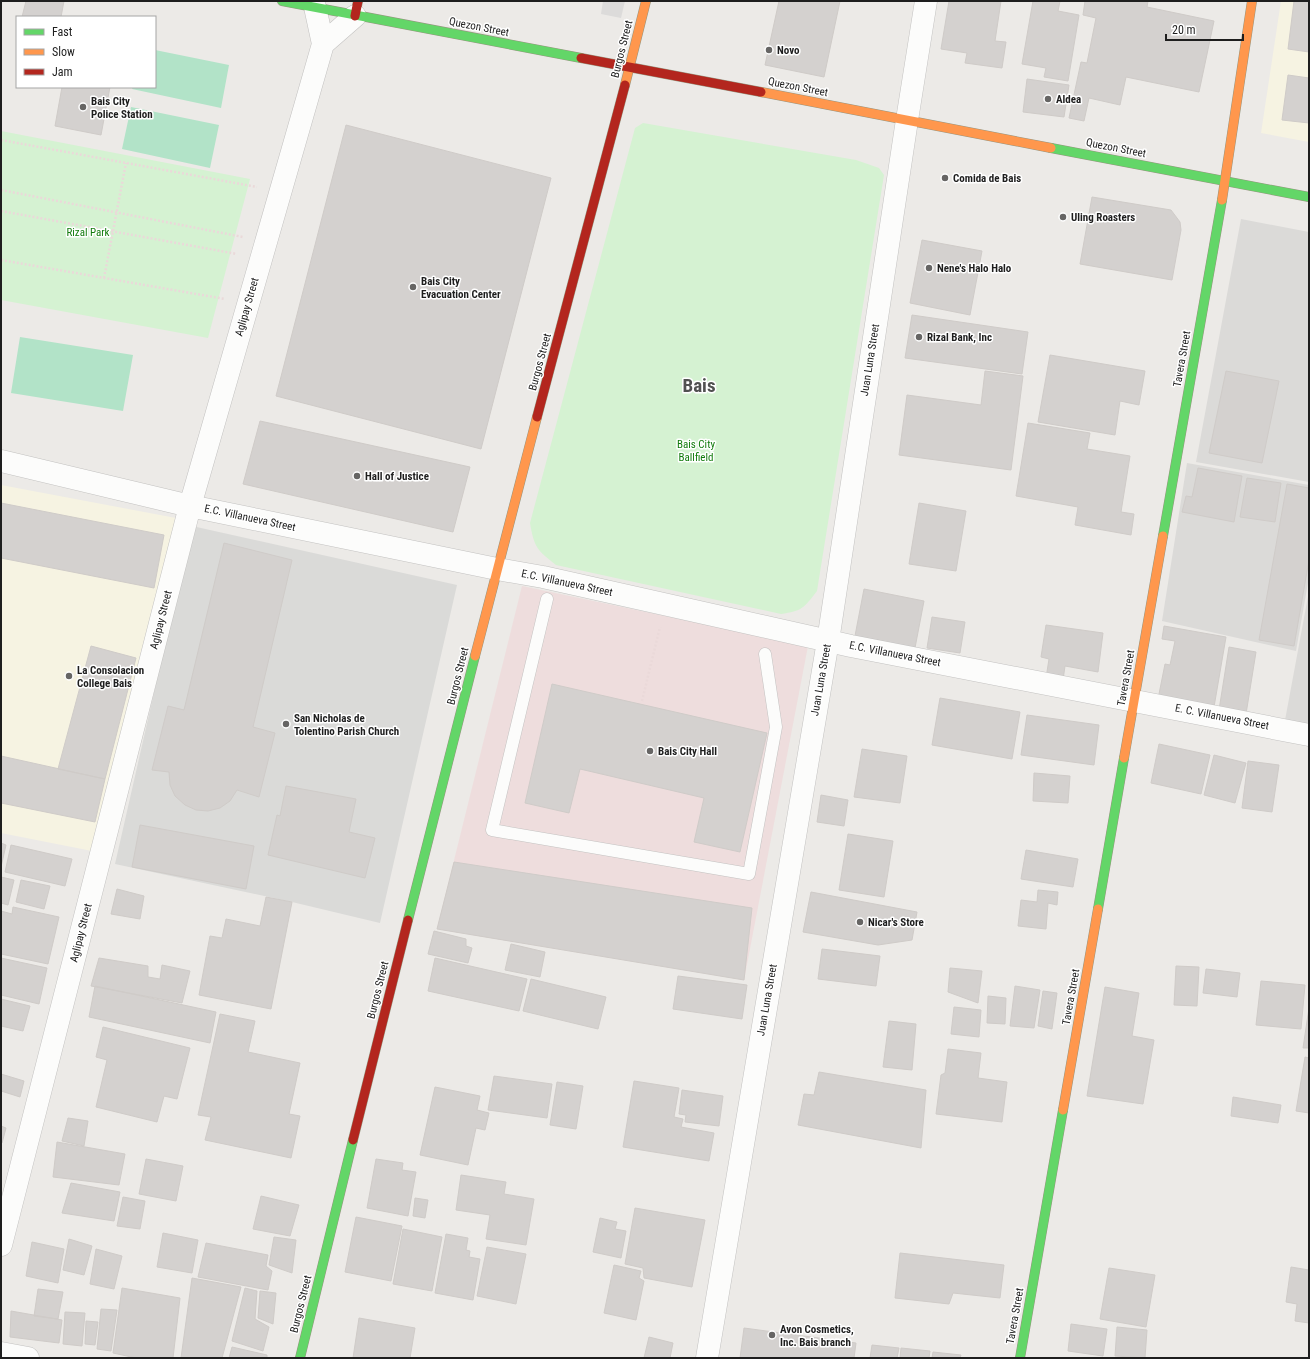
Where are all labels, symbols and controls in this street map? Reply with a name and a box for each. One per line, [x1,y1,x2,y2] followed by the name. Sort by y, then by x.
[448,15,510,39] street label: Quezon Street
[16,16,156,88] legend
[1166,16,1243,42] scale bar
[609,19,635,79] street label: Burgos Street
[1172,23,1196,37] text: 20 m
[52,25,73,39] text: Fast
[777,44,800,57] place label: Novo
[52,45,75,59] text: Slow
[764,45,774,55] marker: Novo
[52,65,73,79] text: Jam
[767,75,829,99] street label: Quezon Street
[1056,93,1081,106] place label: Aldea
[1043,94,1053,104] marker: Aldea
[91,95,153,121] place label: Bais City Police Station
[78,102,88,112] marker: Bais City Police Station
[1085,136,1147,160] street label: Quezon Street
[953,172,1021,185] place label: Comida de Bais
[940,173,950,183] marker: Comida de Bais
[1071,211,1135,224] place label: Uling Roasters
[1058,212,1068,222] marker: Uling Roasters
[66,226,110,239] park label: Rizal Park
[937,262,1012,275] place label: Nene's Halo Halo
[924,263,934,273] marker: Nene's Halo Halo
[421,275,501,301] place label: Bais City Evacuation Center
[232,276,262,338] street label: Aglipay Street
[408,282,418,292] marker: Bais City Evacuation Center
[858,323,882,397] street label: Juan Luna Street
[1171,330,1193,388] street label: Tavera Street
[927,331,992,344] place label: Rizal Bank, Inc
[526,332,554,392] street label: Burgos Street
[914,332,924,342] marker: Rizal Bank, Inc
[682,374,716,397] district label: Bais
[677,438,715,464] park label: Bais City Ballfield
[365,470,429,483] place label: Hall of Justice
[352,471,362,481] marker: Hall of Justice
[203,502,297,534] street label: E.C. Villanueva Street
[520,567,614,599] street label: E.C. Villanueva Street
[147,589,175,651] street label: Aglipay Street
[848,639,942,669] street label: E.C. Villanueva Street
[808,643,834,717] street label: Juan Luna Street
[445,646,471,706] street label: Burgos Street
[1115,649,1137,707] street label: Tavera Street
[77,664,144,690] place label: La Consolacion College Bais
[64,671,74,681] marker: La Consolacion College Bais
[1174,702,1270,732] street label: E. C. Villanueva Street
[294,712,399,738] place label: San Nicholas de Tolentino Parish Church
[281,719,291,729] marker: San Nicholas de Tolentino Parish Church
[658,745,717,758] place label: Bais City Hall
[645,746,655,756] marker: Bais City Hall
[67,902,95,964] street label: Aglipay Street
[868,916,924,929] place label: Nicar's Store
[855,917,865,927] marker: Nicar's Store
[365,960,391,1020] street label: Burgos Street
[754,963,780,1037] street label: Juan Luna Street
[1060,968,1082,1026] street label: Tavera Street
[288,1274,314,1334] street label: Burgos Street
[1004,1287,1026,1345] street label: Tavera Street
[780,1323,854,1349] place label: Avon Cosmetics, Inc. Bais branch
[767,1330,777,1340] marker: Avon Cosmetics, Inc. Bais branch

